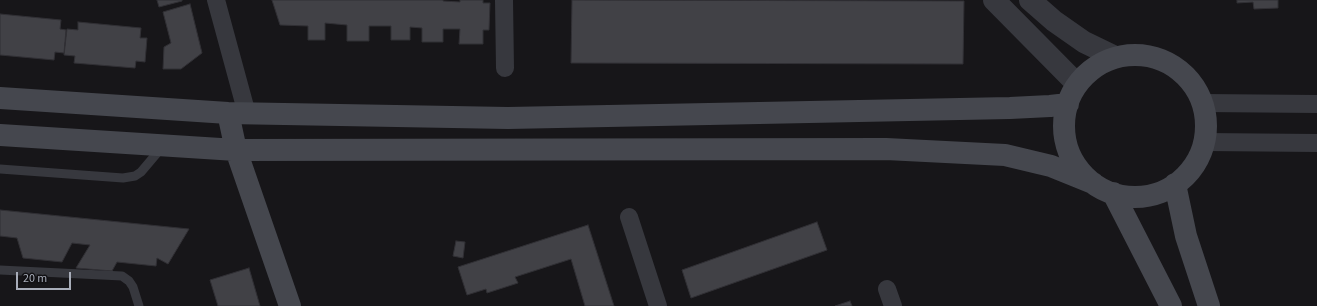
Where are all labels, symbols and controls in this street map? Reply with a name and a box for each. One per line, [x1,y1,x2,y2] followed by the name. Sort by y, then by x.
[18,264,73,290] scale bar
[23,270,47,287] text: 20 m

